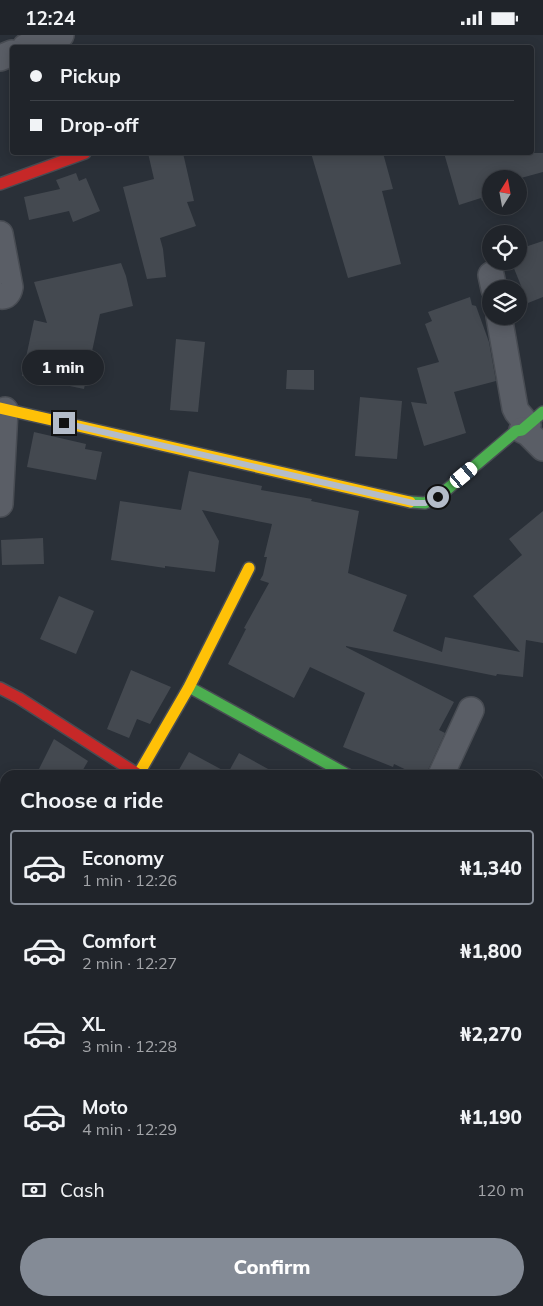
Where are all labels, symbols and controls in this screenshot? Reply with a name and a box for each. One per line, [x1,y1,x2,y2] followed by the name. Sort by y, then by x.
[25,6,75,30] text: 12:24
[60,64,121,88] text: Pickup
[60,113,138,137] text: Drop-off
[482,170,528,215] north arrow
[482,170,527,325] map controls
[482,225,527,270] button: locate
[482,280,527,325] button: layers
[23,351,105,385] callout: 1 min
[42,357,84,377] text: 1 min
[53,412,75,434] route end
[447,460,480,490] car
[427,486,449,508] route start
[20,786,163,814] text: Choose a ride
[22,845,67,890] icon: car
[82,846,164,870] text: Economy
[460,856,522,880] text: ₦1,340
[82,870,177,890] text: 1 min · 12:26
[22,928,67,973] icon: car
[82,929,156,953] text: Comfort
[460,939,522,963] text: ₦1,800
[82,953,177,973] text: 2 min · 12:27
[22,1011,67,1056] icon: car
[82,1012,105,1036] text: XL
[460,1022,522,1046] text: ₦2,270
[82,1036,177,1056] text: 3 min · 12:28
[22,1094,67,1139] icon: car
[82,1095,128,1119] text: Moto
[460,1105,522,1129] text: ₦1,190
[82,1119,177,1139] text: 4 min · 12:29
[20,1176,48,1204] icon: cash
[60,1178,105,1202] text: Cash
[477,1180,524,1200] text: 120 m
[20,1238,524,1296] button: Confirm

